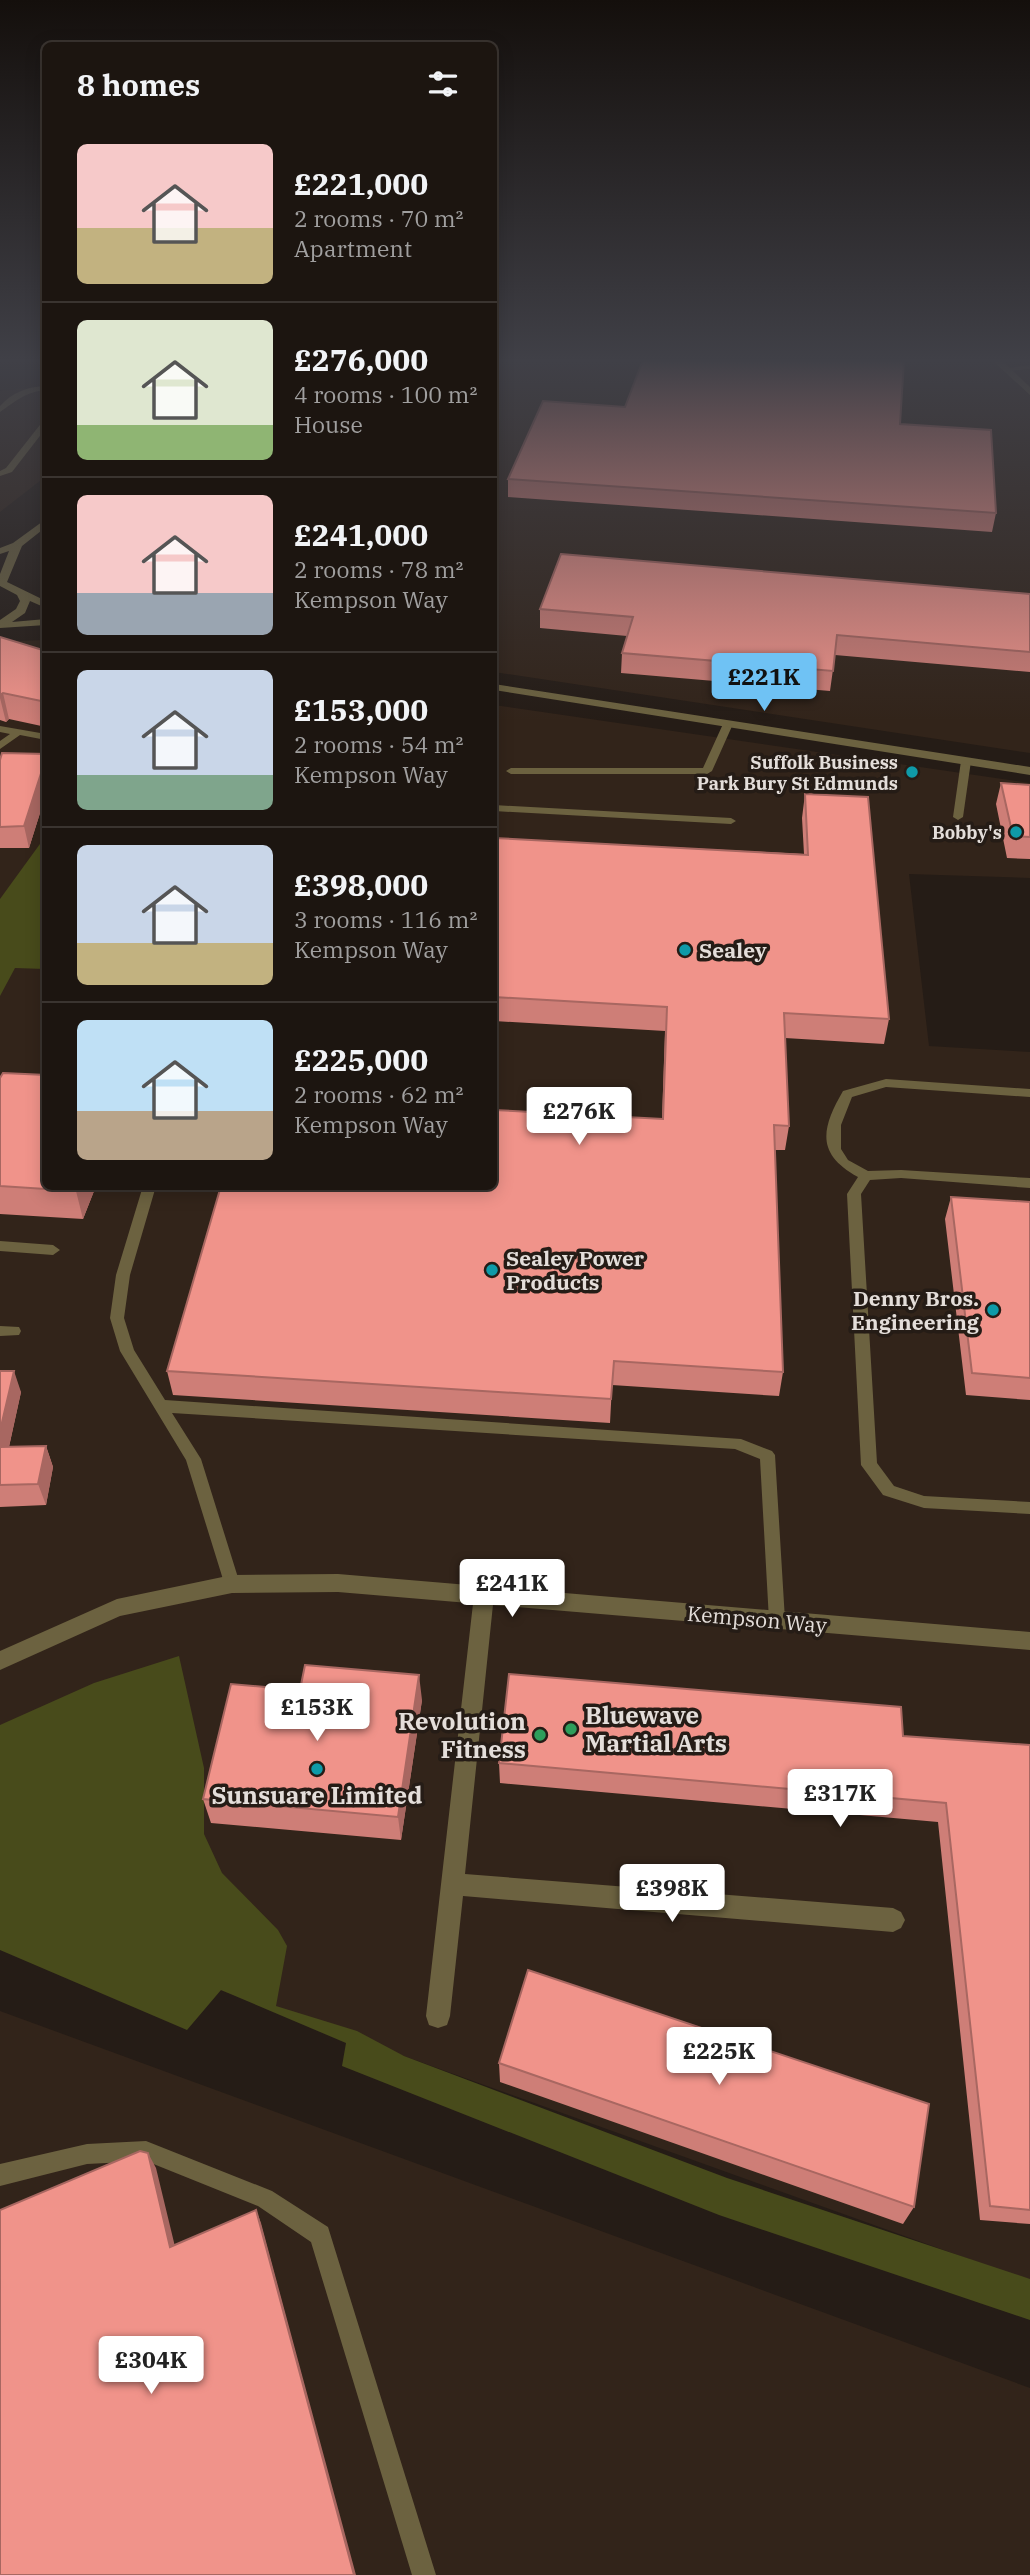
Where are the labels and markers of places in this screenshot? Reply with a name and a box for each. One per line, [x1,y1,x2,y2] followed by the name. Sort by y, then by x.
[715,654,813,713] pin: £221K
[697,751,898,795] place label: Suffolk Business Park Bury St Edmunds
[904,764,920,780] marker: Suffolk Business Park Bury St Edmunds
[932,821,1002,844] place label: Bobby's
[1008,824,1024,840] marker: Bobby's
[699,936,767,964] place label: Sealey
[677,942,693,958] marker: Sealey
[530,1088,628,1147] pin: £276K
[506,1244,645,1296] place label: Sealey Power Products
[484,1262,500,1278] marker: Sealey Power Products
[851,1284,980,1336] place label: Denny Bros. Engineering
[985,1302,1001,1318] marker: Denny Bros. Engineering
[463,1560,561,1619] pin: £241K
[268,1684,366,1743] pin: £153K
[585,1699,727,1759] place label: Bluewave Martial Arts
[398,1705,526,1765] place label: Revolution Fitness
[563,1721,579,1737] marker: Bluewave Martial Arts
[532,1727,548,1743] marker: Revolution Fitness
[309,1761,325,1777] marker: Sunsuare Limited
[791,1770,889,1829] pin: £317K
[211,1779,423,1811] place label: Sunsuare Limited
[623,1864,721,1924] pin: £398K
[670,2028,768,2087] pin: £225K
[102,2336,200,2396] pin: £304K

